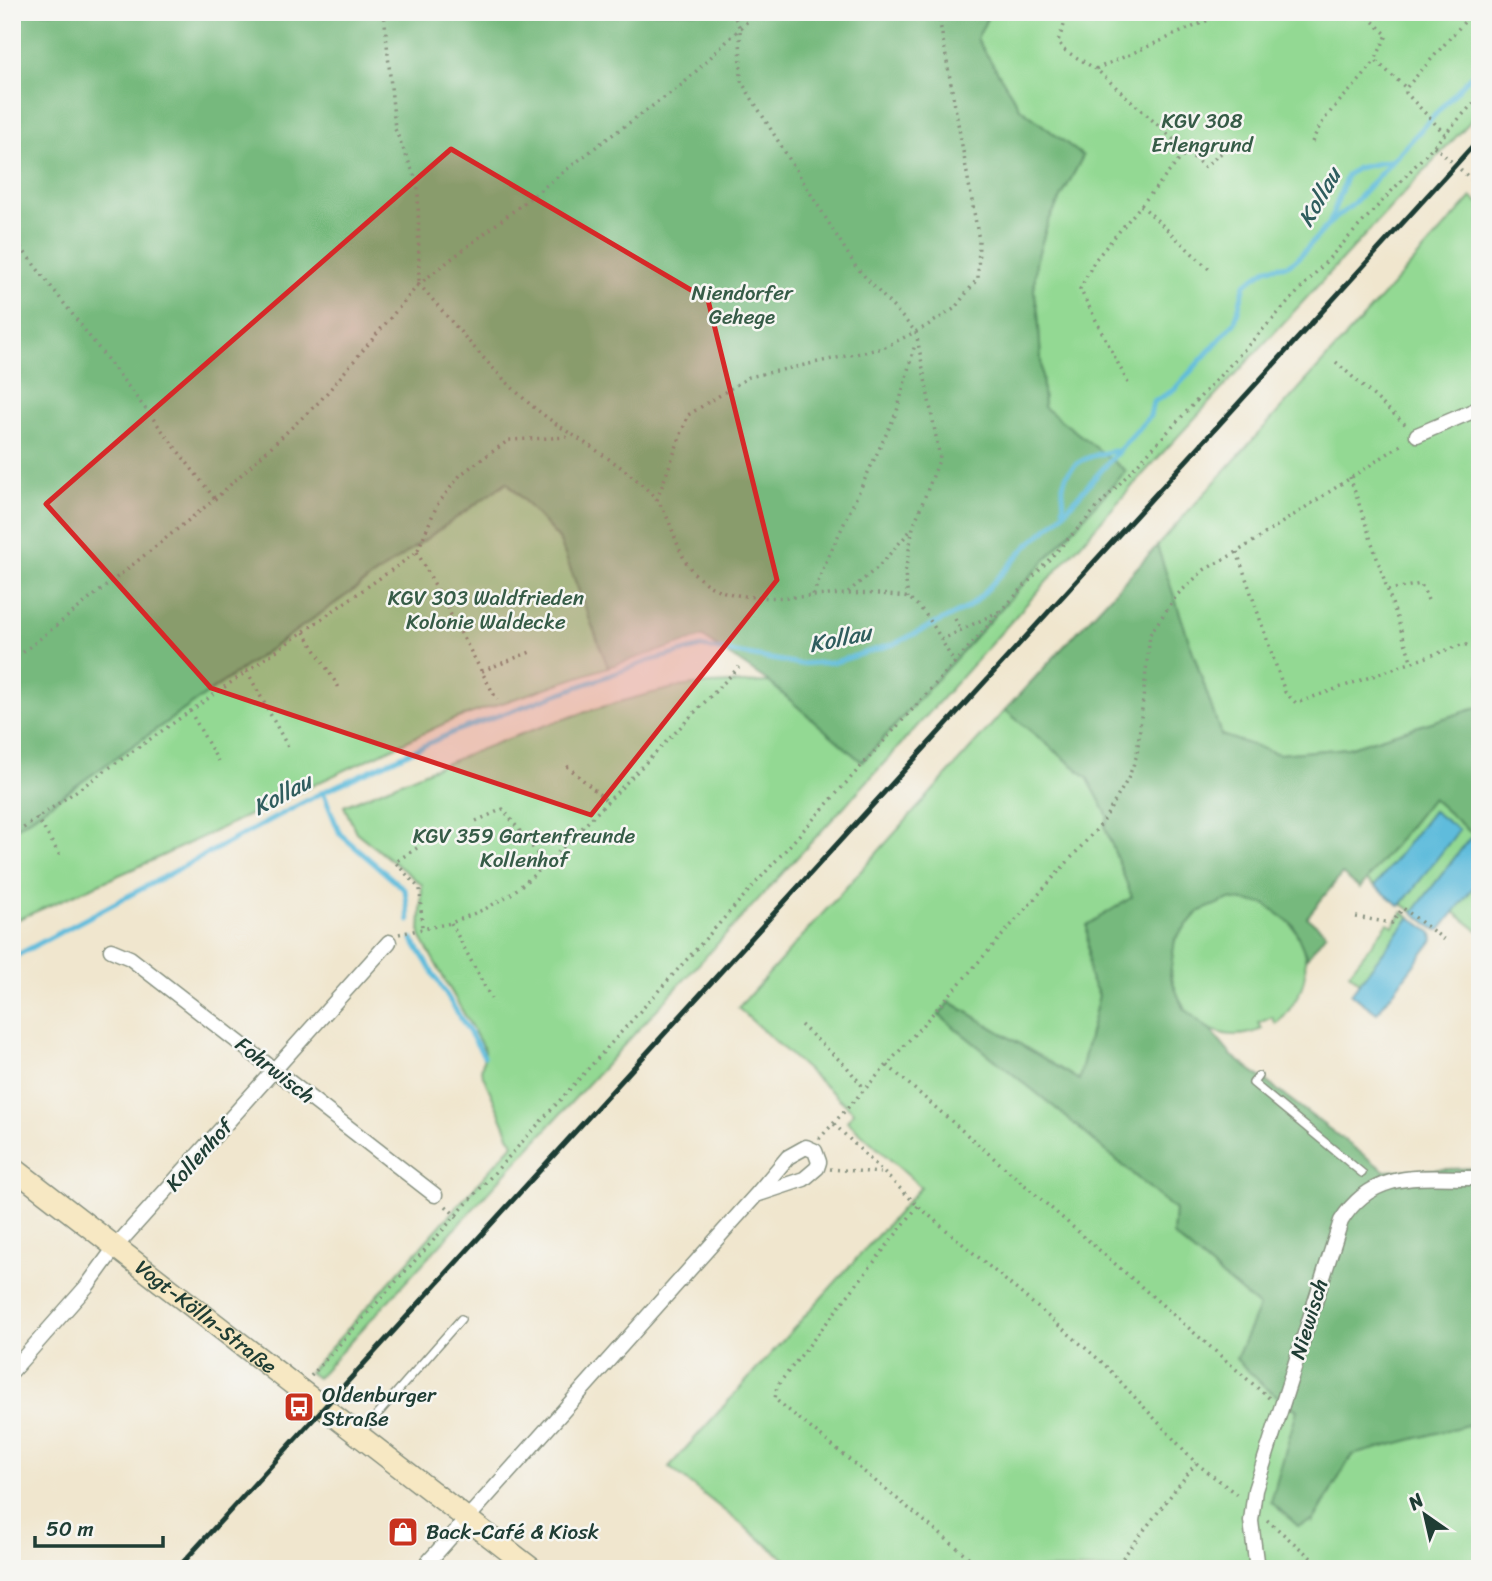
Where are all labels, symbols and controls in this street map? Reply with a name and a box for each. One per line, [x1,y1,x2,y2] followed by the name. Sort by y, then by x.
[1151,102,1255,164] park label: KGV 308 Erlengrund
[1286,158,1354,235] water label: Kollau
[691,274,794,336] park label: Niendorfer Gehege
[388,579,584,641] park label: KGV 303 Waldfrieden Kolonie Waldecke
[805,611,878,665] water label: Kollau
[245,760,322,827] water label: Kollau
[413,817,636,879] park label: KGV 359 Gartenfreunde Kollenhof
[227,1026,323,1114] street label: Fohrwisch
[155,1107,245,1200] street label: Kollenhof
[126,1249,285,1384] street label: Vogt-Kölln-Straße
[1279,1274,1339,1364] street label: Niewisch
[322,1376,437,1438] place label: Oldenburger Straße
[282,1390,316,1424] bus stop icon: Oldenburger Straße
[1390,1480,1460,1550] north arrow
[1400,1483,1431,1519] text: N
[35,1504,163,1548] scale bar
[46,1510,94,1548] text: 50 m
[426,1513,599,1551] place label: Back-Café & Kiosk
[386,1515,420,1549] shop icon: Back-Café & Kiosk

